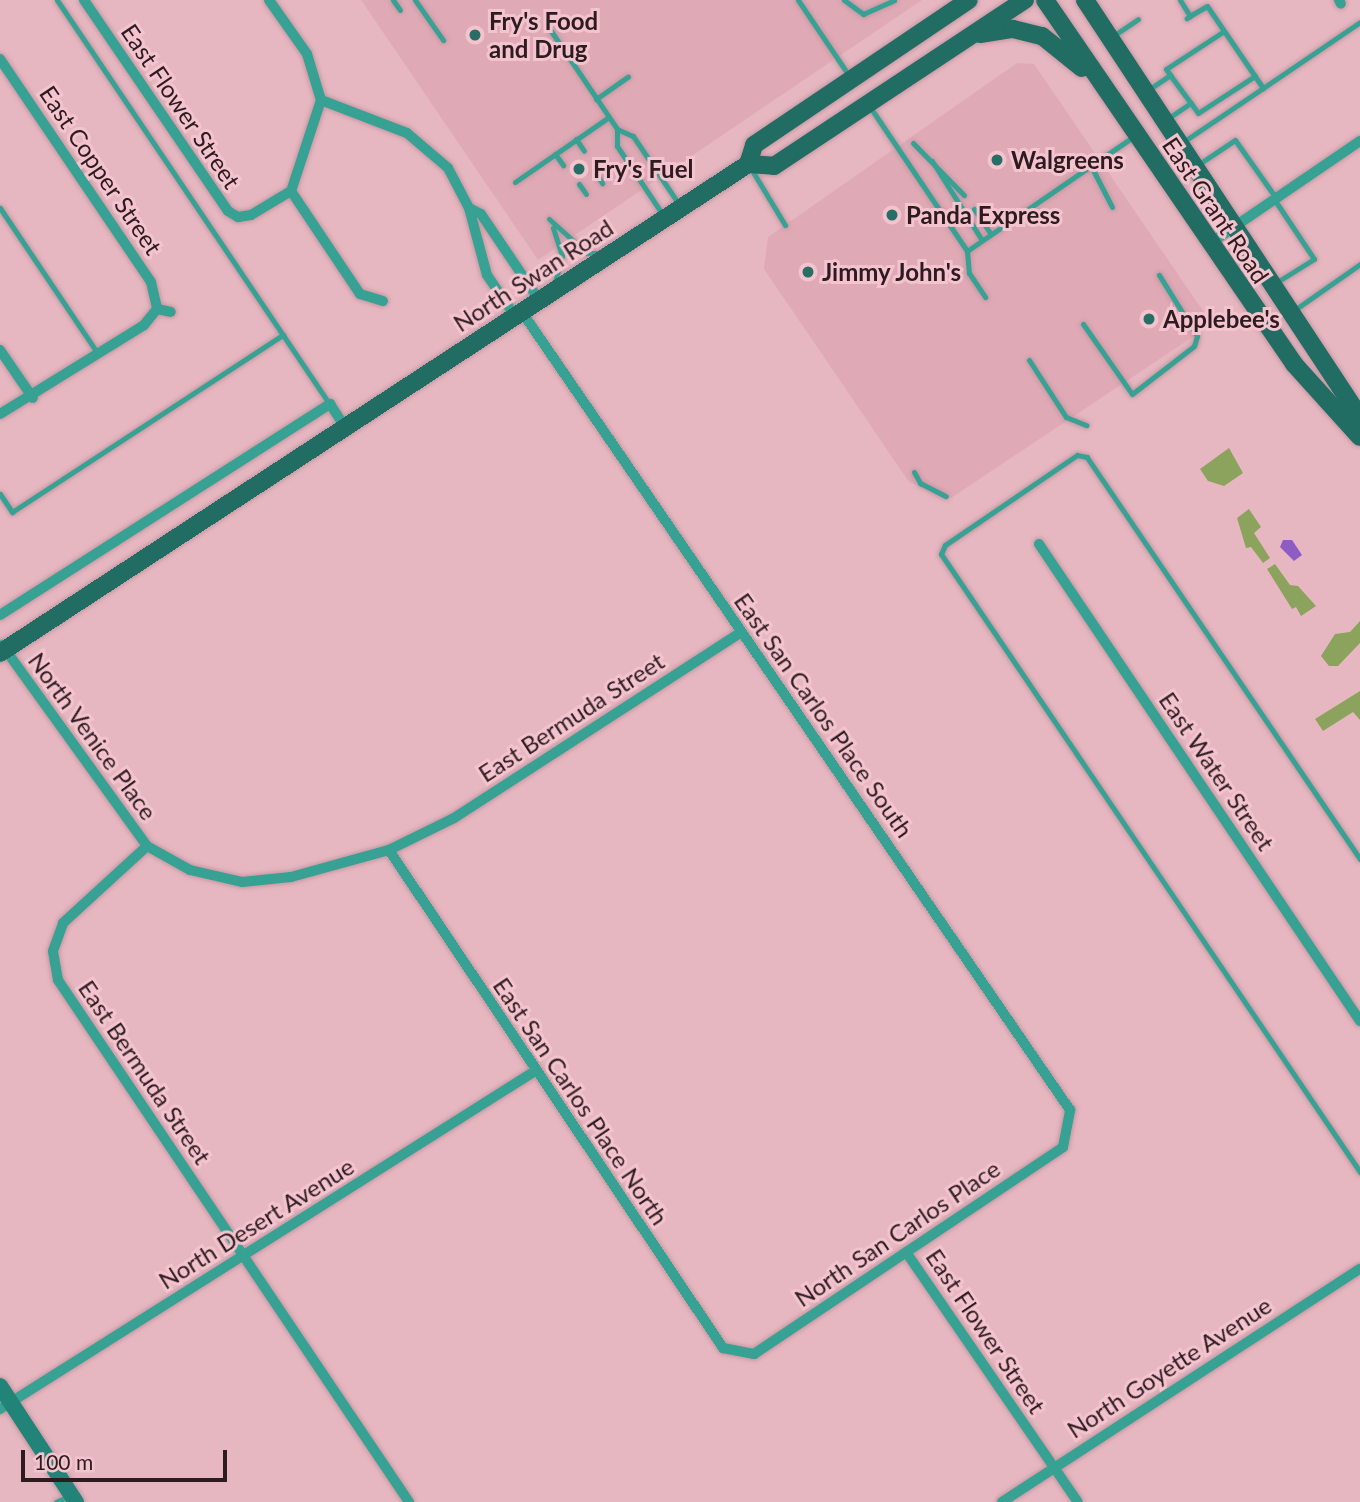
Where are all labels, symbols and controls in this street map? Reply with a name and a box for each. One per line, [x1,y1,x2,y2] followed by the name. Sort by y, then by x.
[489,7,598,63] place label: Fry's Food and Drug
[115,18,247,194] street label: East Flower Street
[467,27,483,43] marker: Fry's Food and Drug
[34,80,168,260] street label: East Copper Street
[1157,132,1275,288] street label: East Grant Road
[1011,146,1124,174] place label: Walgreens
[989,152,1005,168] marker: Walgreens
[593,155,693,183] place label: Fry's Fuel
[571,161,587,177] marker: Fry's Fuel
[906,201,1060,229] place label: Panda Express
[884,207,900,223] marker: Panda Express
[448,213,618,337] street label: North Swan Road
[822,258,962,286] place label: Jimmy John's
[800,264,816,280] marker: Jimmy John's
[1163,305,1280,333] place label: Applebee's
[1141,311,1157,327] marker: Applebee's
[729,587,919,843] street label: East San Carlos Place South
[22,646,164,826] street label: North Venice Place
[473,646,669,788] street label: East Bermuda Street
[1153,686,1281,856] street label: East Water Street
[487,972,675,1230] street label: East San Carlos Place North
[73,975,217,1169] street label: East Bermuda Street
[153,1151,359,1295] street label: North Desert Avenue
[789,1154,1005,1312] street label: North San Carlos Place
[920,1243,1052,1419] street label: East Flower Street
[1061,1290,1277,1444] street label: North Goyette Avenue
[24,1436,231,1480] scale bar
[34,1449,93,1474] text: 100 m

